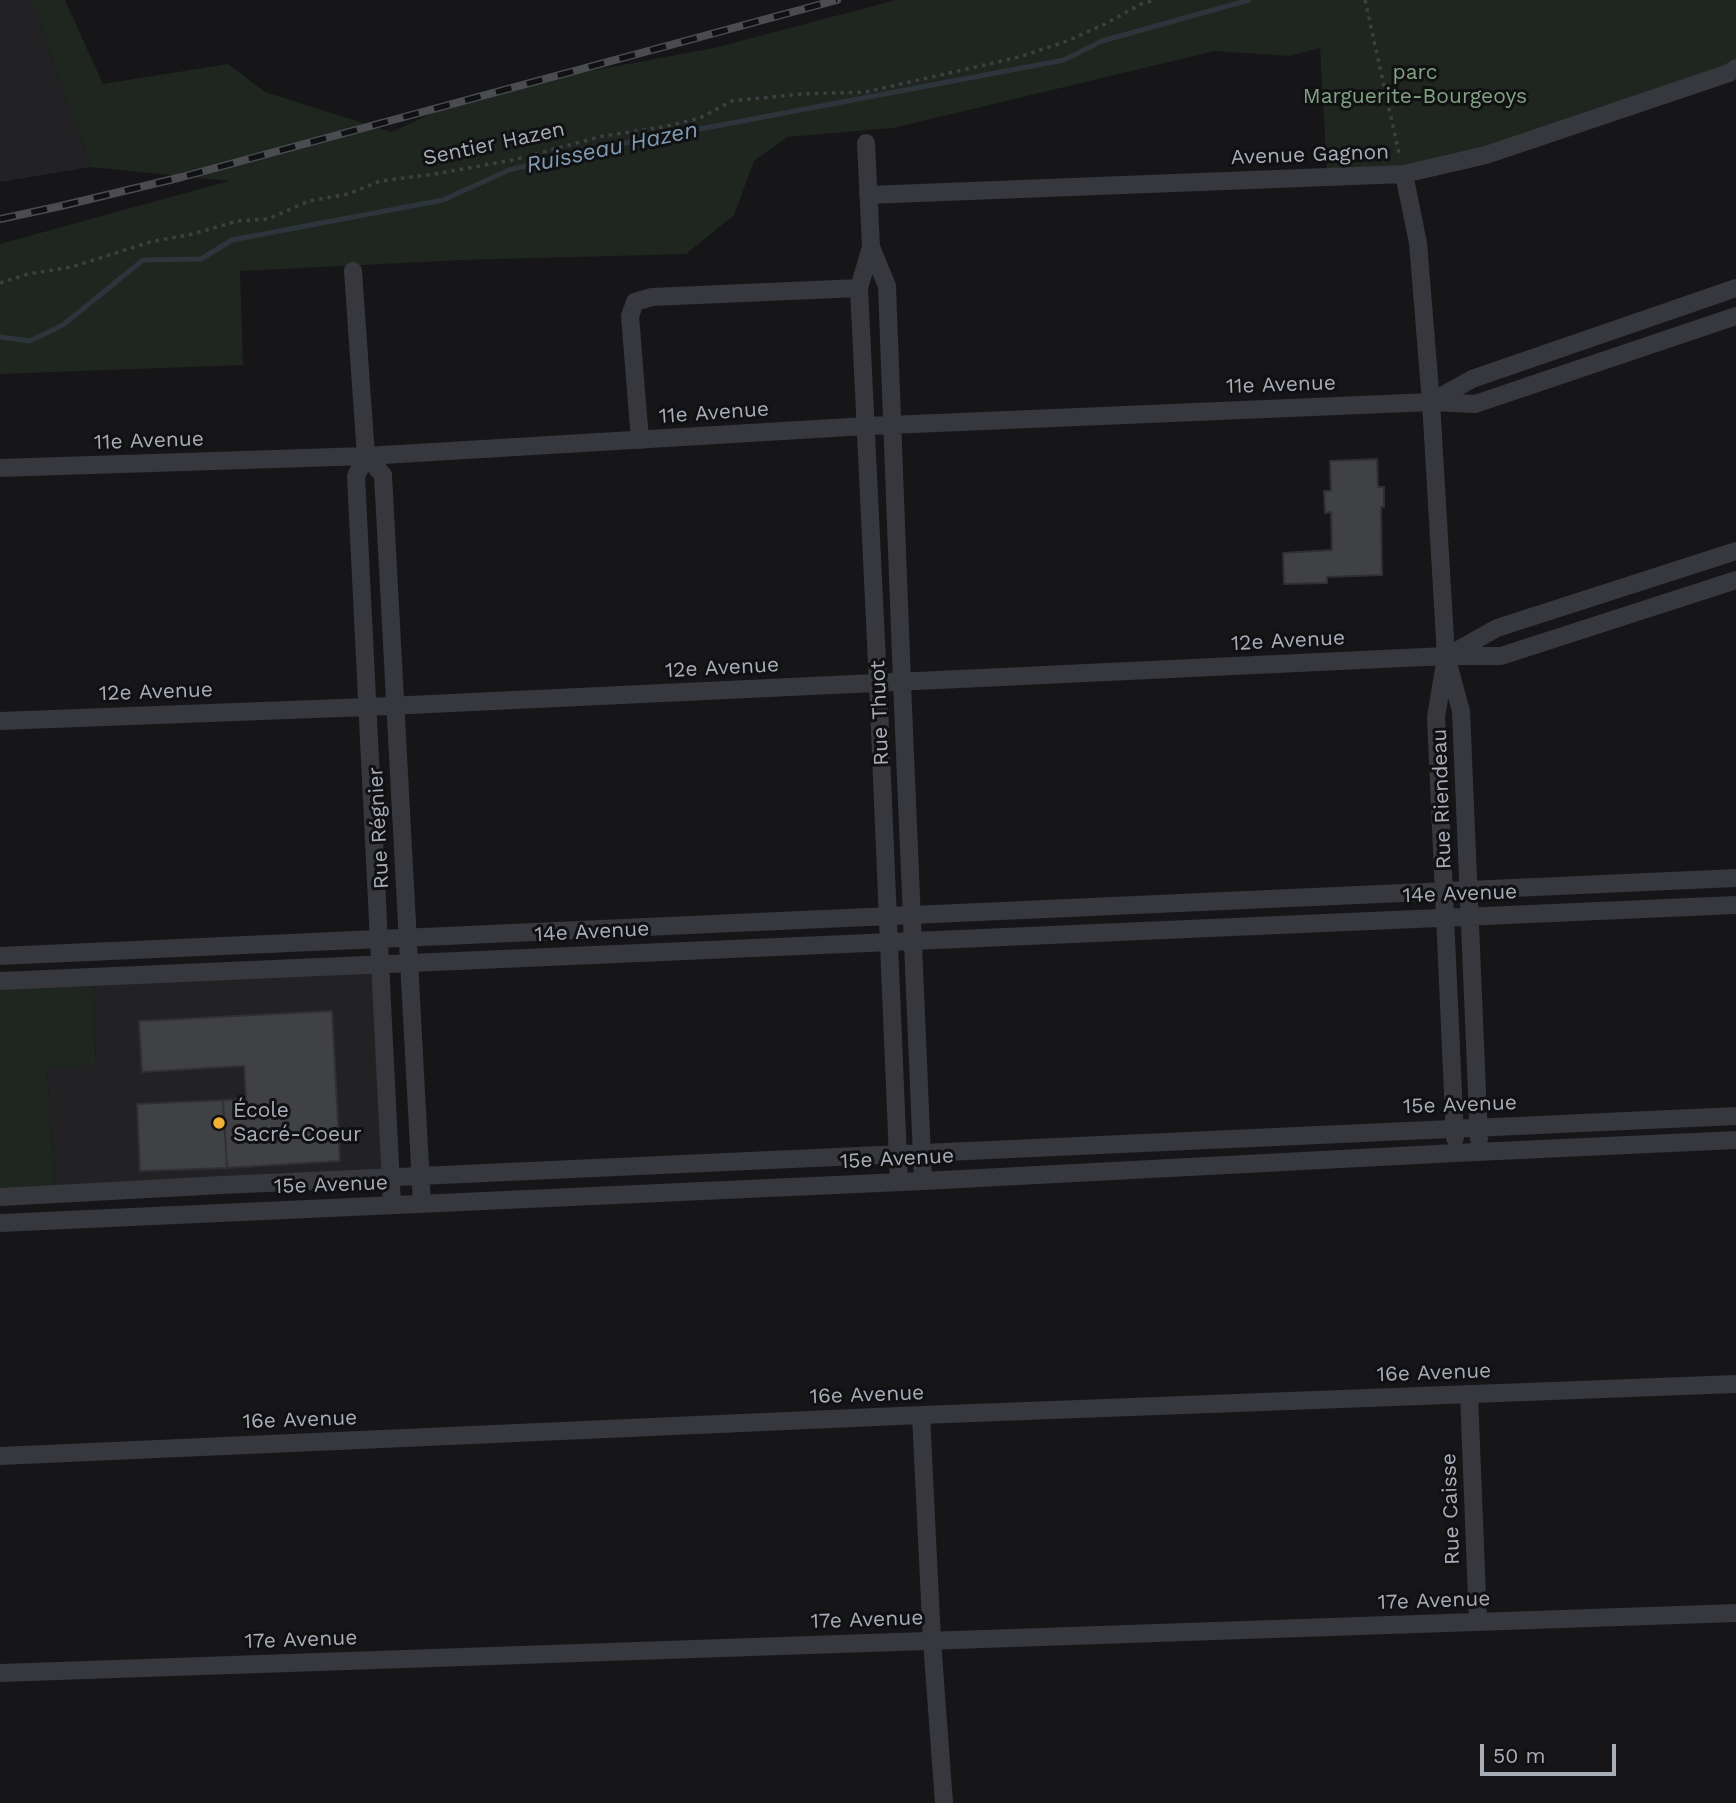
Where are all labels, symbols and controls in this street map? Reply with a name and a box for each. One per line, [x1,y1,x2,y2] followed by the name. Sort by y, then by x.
[1303,60,1527,110] park label: parc Marguerite-Bourgeoys
[524,116,700,180] water label: Ruisseau Hazen
[421,117,567,171] street label: Sentier Hazen
[1230,140,1390,170] street label: Avenue Gagnon
[1226,370,1336,400] street label: 11e Avenue
[658,397,770,429] street label: 11e Avenue
[94,426,204,456] street label: 11e Avenue
[1230,625,1346,657] street label: 12e Avenue
[664,652,780,684] street label: 12e Avenue
[866,660,894,766] street label: Rue Thuot
[99,677,213,707] street label: 12e Avenue
[1427,728,1457,870] street label: Rue Riendeau
[363,766,395,890] street label: Rue Régnier
[1402,879,1518,909] street label: 14e Avenue
[534,916,650,948] street label: 14e Avenue
[1403,1090,1517,1120] street label: 15e Avenue
[233,1098,362,1148] place label: École Sacré-Coeur
[211,1115,227,1131] marker: École Sacré-Coeur
[839,1143,955,1175] street label: 15e Avenue
[274,1170,388,1200] street label: 15e Avenue
[1376,1358,1492,1388] street label: 16e Avenue
[809,1380,925,1410] street label: 16e Avenue
[242,1405,358,1435] street label: 16e Avenue
[1436,1453,1466,1565] street label: Rue Caisse
[1377,1586,1491,1616] street label: 17e Avenue
[810,1605,924,1635] street label: 17e Avenue
[244,1625,358,1655] street label: 17e Avenue
[1484,1730,1620,1774] scale bar
[1493,1743,1545,1768] text: 50 m

